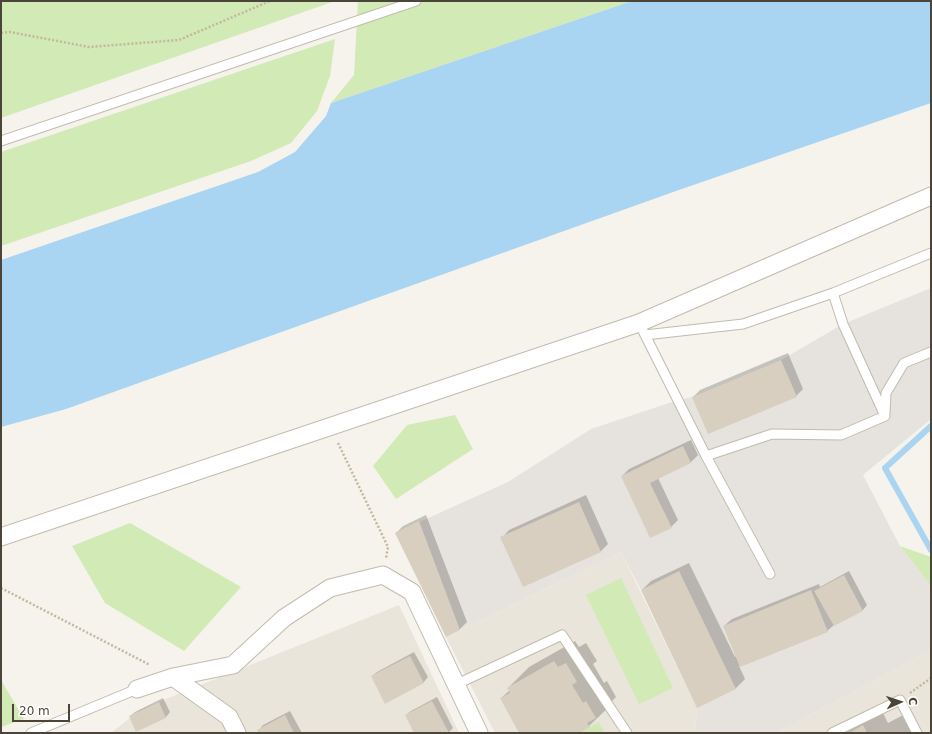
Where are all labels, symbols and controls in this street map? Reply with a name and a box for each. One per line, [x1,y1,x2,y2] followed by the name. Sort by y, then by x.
[880,682,920,722] north arrow
[14,696,72,722] scale bar
[906,697,919,706] text: С
[19,704,50,718] text: 20 m

